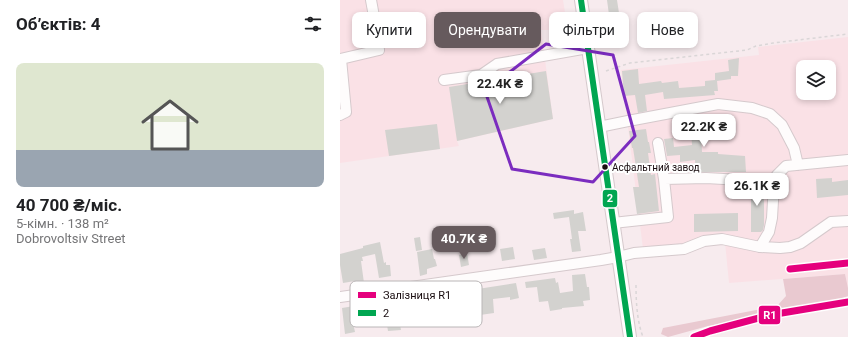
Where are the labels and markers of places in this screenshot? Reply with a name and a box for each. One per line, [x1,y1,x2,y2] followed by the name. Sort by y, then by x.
[463,71,537,105] pin: 22.4K ₴
[667,114,741,148] pin: 22.2K ₴
[600,162,610,172] marker: Асфальтний завод
[612,162,700,173] place label: Асфальтний завод
[720,173,794,207] pin: 26.1K ₴
[427,226,501,260] pin: 40.7K ₴

